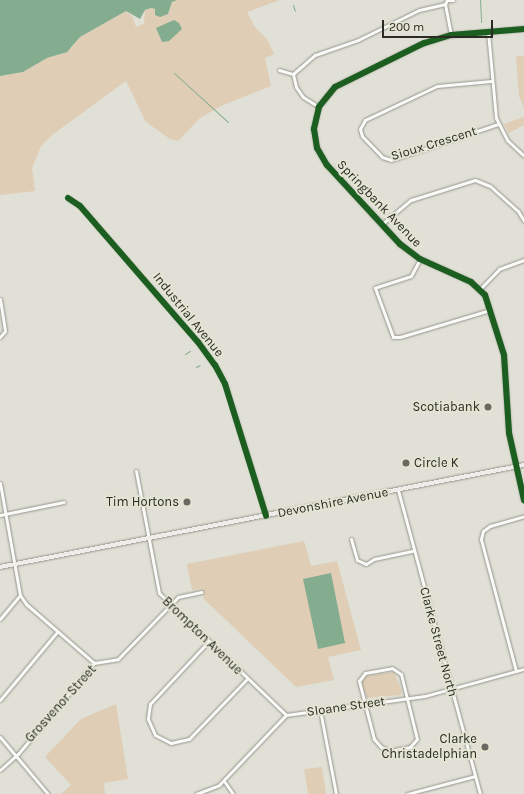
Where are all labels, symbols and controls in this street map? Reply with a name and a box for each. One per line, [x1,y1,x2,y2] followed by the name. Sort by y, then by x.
[384,12,495,38] scale bar
[389,20,424,34] text: 200 m
[389,124,479,164] street label: Sioux Crescent
[333,157,425,251] street label: Springbank Avenue
[149,270,227,360] street label: Industrial Avenue
[412,399,480,415] place label: Scotiabank
[483,402,493,412] marker: Scotiabank
[414,455,459,471] place label: Circle K
[401,458,411,468] marker: Circle K
[276,485,390,521] street label: Devonshire Avenue
[106,494,179,510] place label: Tim Hortons
[182,497,192,507] marker: Tim Hortons
[416,586,460,698] street label: Clarke Street North
[159,594,245,678] street label: Brompton Avenue
[22,662,100,746] street label: Grosvenor Street
[306,694,386,720] street label: Sloane Street
[381,732,477,763] place label: Clarke Christadelphian
[480,742,490,752] marker: Clarke Christadelphian

